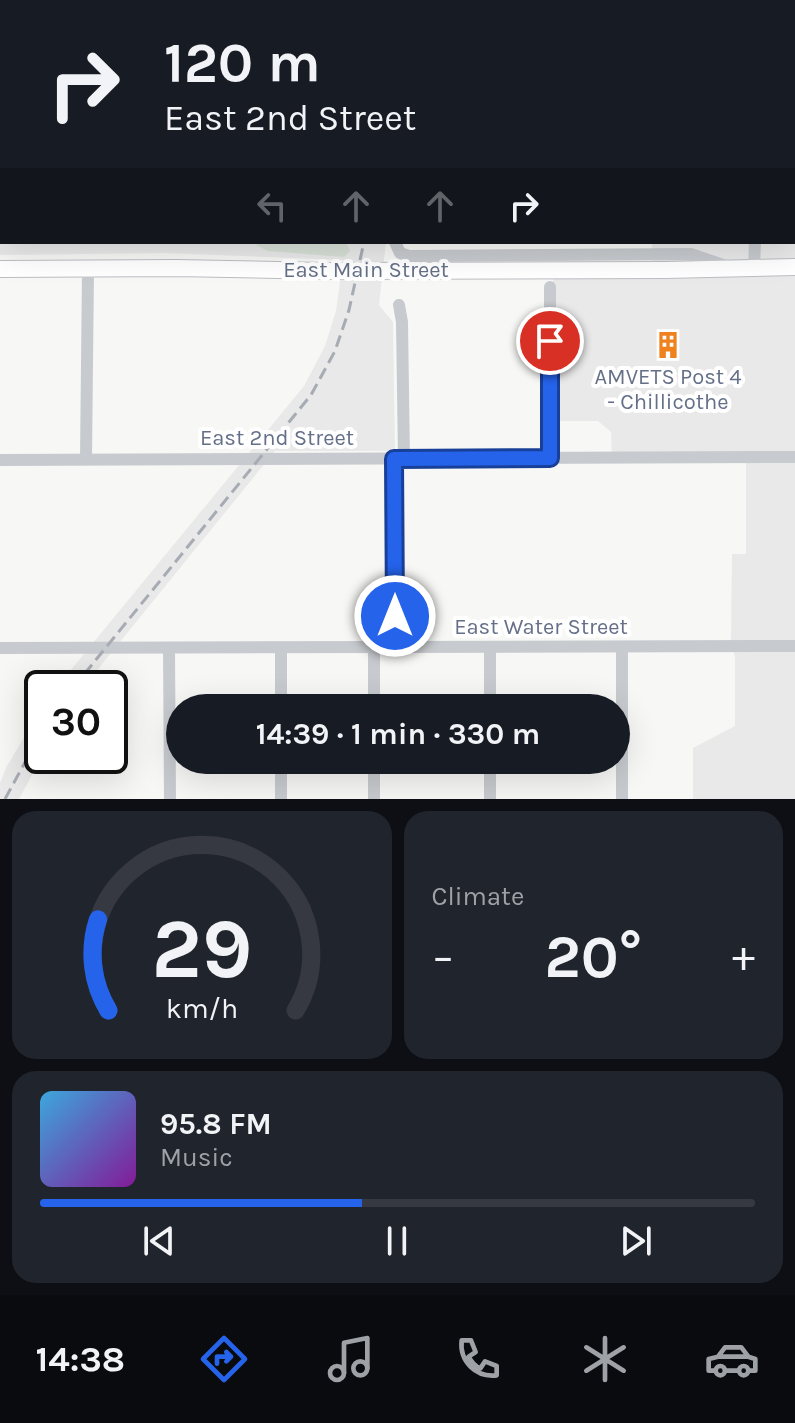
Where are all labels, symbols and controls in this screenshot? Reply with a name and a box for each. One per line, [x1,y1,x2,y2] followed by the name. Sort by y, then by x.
[164,30,321,95] text: 120 m
[32,32,136,136] icon: right
[164,97,416,139] text: East 2nd Street
[250,184,294,228] icon: left
[334,184,378,228] icon: ahead
[418,184,462,228] icon: ahead
[502,184,546,228] icon: right
[283,257,449,283] street label: East Main Street
[516,307,584,375] pin
[528,319,572,363] icon: arrive
[653,330,683,360] building icon: AMVETS Post 4 - Chillicothe
[594,364,742,415] place label: AMVETS Post 4 - Chillicothe
[200,425,354,451] street label: East 2nd Street
[353,574,437,658] position arrow
[454,614,628,640] street label: East Water Street
[24,670,128,774] speed limit sign: 30
[256,716,540,752] text: 14:39 · 1 min · 330 m
[432,881,524,912] text: Climate
[151,901,252,998] text: 29
[544,922,642,992] text: 20°
[432,931,455,982] text: −
[732,931,755,982] text: +
[166,992,238,1025] text: km/h
[160,1106,272,1142] text: 95.8 FM
[160,1142,233,1173] text: Music
[137,1219,181,1263] icon: previous
[375,1219,419,1263] icon: pause
[614,1219,658,1263] icon: next
[196,1331,252,1387] icon: directions
[323,1331,379,1387] icon: music
[450,1331,506,1387] icon: phone
[577,1331,633,1387] icon: climate
[704,1331,760,1387] icon: car
[35,1338,125,1380] text: 14:38

